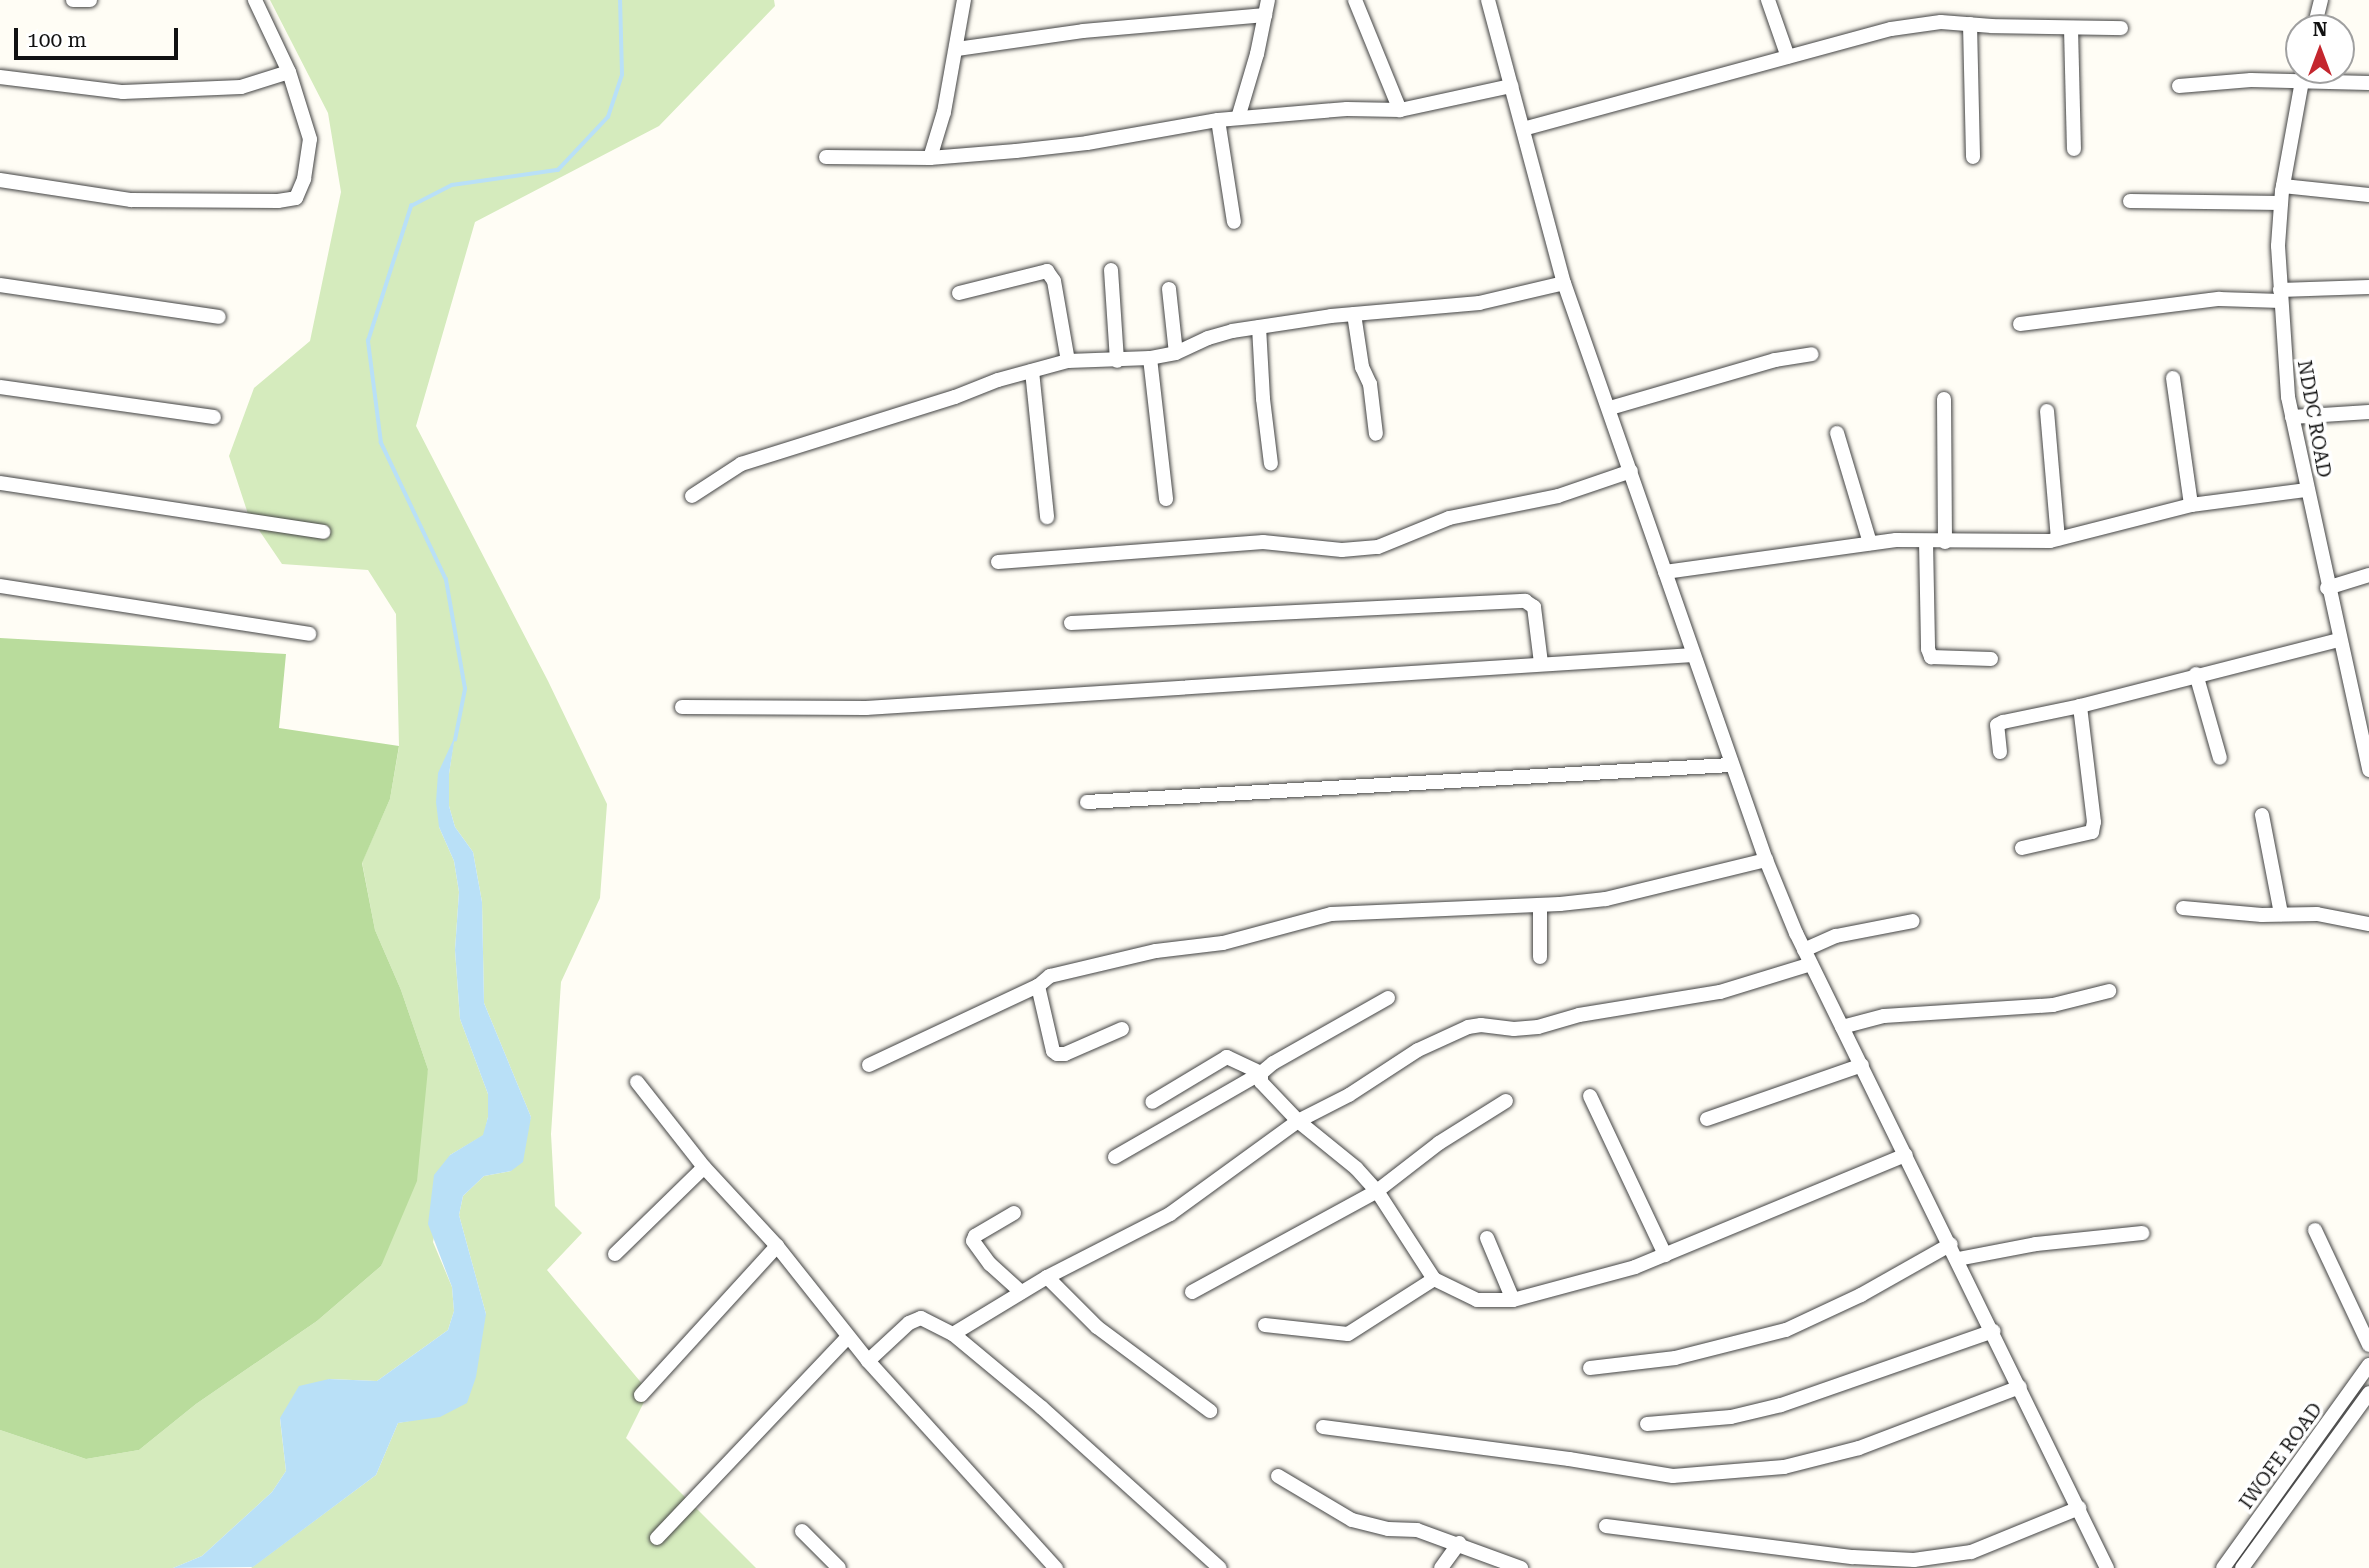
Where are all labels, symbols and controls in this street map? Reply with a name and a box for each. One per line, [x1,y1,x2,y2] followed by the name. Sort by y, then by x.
[18,14,182,58] scale bar
[2285,14,2355,84] north arrow
[2313,18,2327,41] text: N
[27,28,87,52] text: 100 m
[2292,359,2336,479] street label: NDDC ROAD
[2235,1399,2327,1513] street label: IWOFE ROAD

